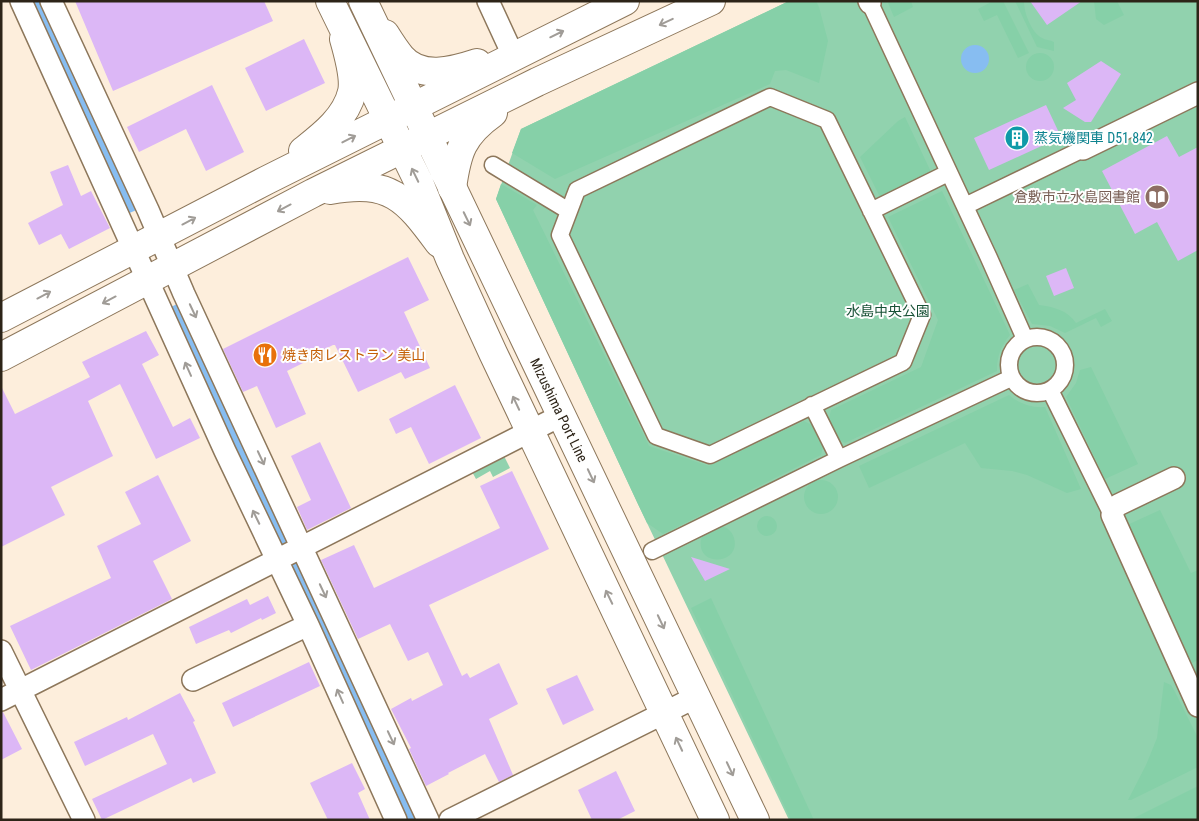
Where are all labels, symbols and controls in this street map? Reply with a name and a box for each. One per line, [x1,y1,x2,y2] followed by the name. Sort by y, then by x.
[659,17,674,27] one-way arrow
[549,29,564,39] one-way arrow
[1004,125,1030,151] building icon: 蒸気機関車 D51 842
[1034,130,1153,146] place label: 蒸気機関車 D51 842
[341,134,356,143] one-way arrow
[410,168,419,183] one-way arrow
[1144,184,1170,210] library icon: 倉敷市立水島図書館
[1014,189,1140,205] place label: 倉敷市立水島図書館
[277,203,292,213] one-way arrow
[463,211,473,226] one-way arrow
[181,216,196,225] one-way arrow
[37,290,52,300] one-way arrow
[103,295,117,305] one-way arrow
[188,303,198,318] one-way arrow
[846,303,930,319] park label: 水島中央公園
[252,342,278,368] restaurant icon: 焼き肉レストラン 美山
[282,347,425,363] place label: 焼き肉レストラン 美山
[527,356,591,465] street label: Mizushima Port Line
[183,362,193,377] one-way arrow
[511,396,521,411] one-way arrow
[257,450,267,465] one-way arrow
[586,468,596,483] one-way arrow
[251,509,261,524] one-way arrow
[318,583,328,598] one-way arrow
[604,590,614,605] one-way arrow
[656,614,666,629] one-way arrow
[335,689,345,704] one-way arrow
[386,730,396,745] one-way arrow
[674,737,683,752] one-way arrow
[726,761,736,776] one-way arrow

